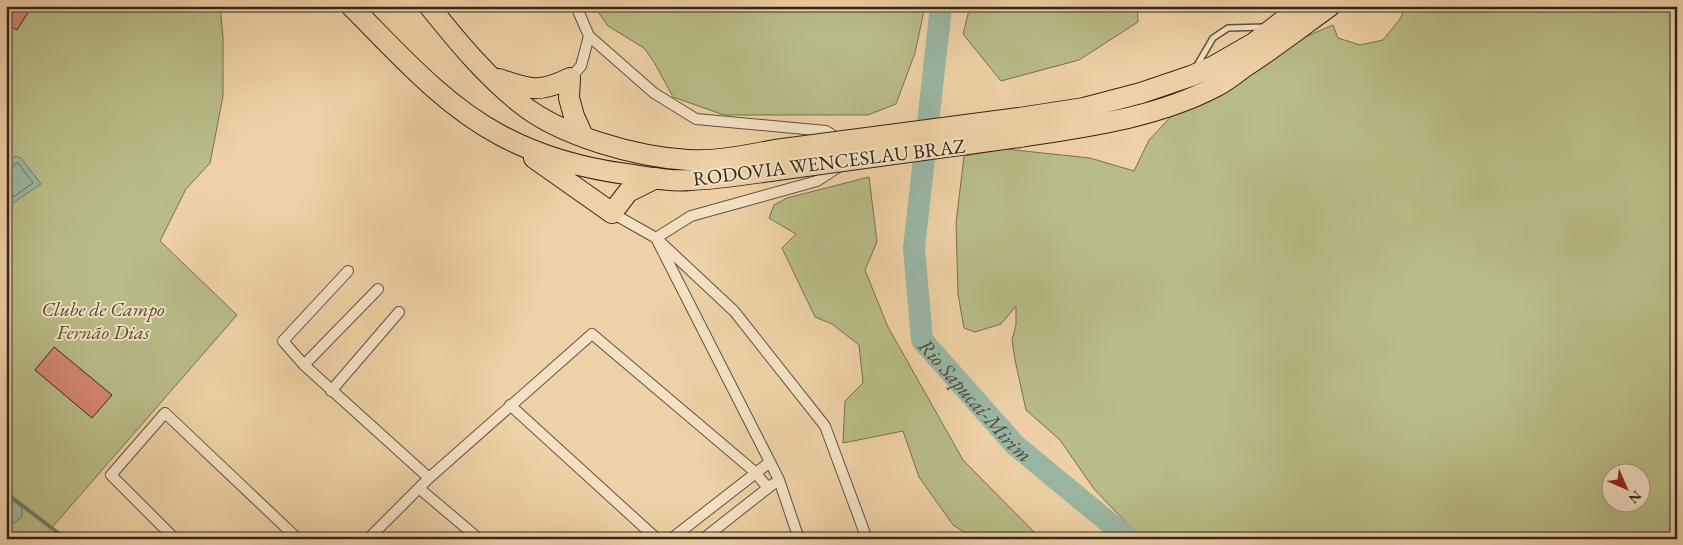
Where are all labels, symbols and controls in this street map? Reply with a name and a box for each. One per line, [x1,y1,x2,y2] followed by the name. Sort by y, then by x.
[691,132,967,192] street label: RODOVIA WENCESLAU BRAZ
[41,296,165,345] park label: Clube de Campo Fernão Dias
[913,332,1038,467] water label: Rio Sapucaí-Mirim
[1600,462,1650,512] north arrow
[1624,487,1646,508] text: N

